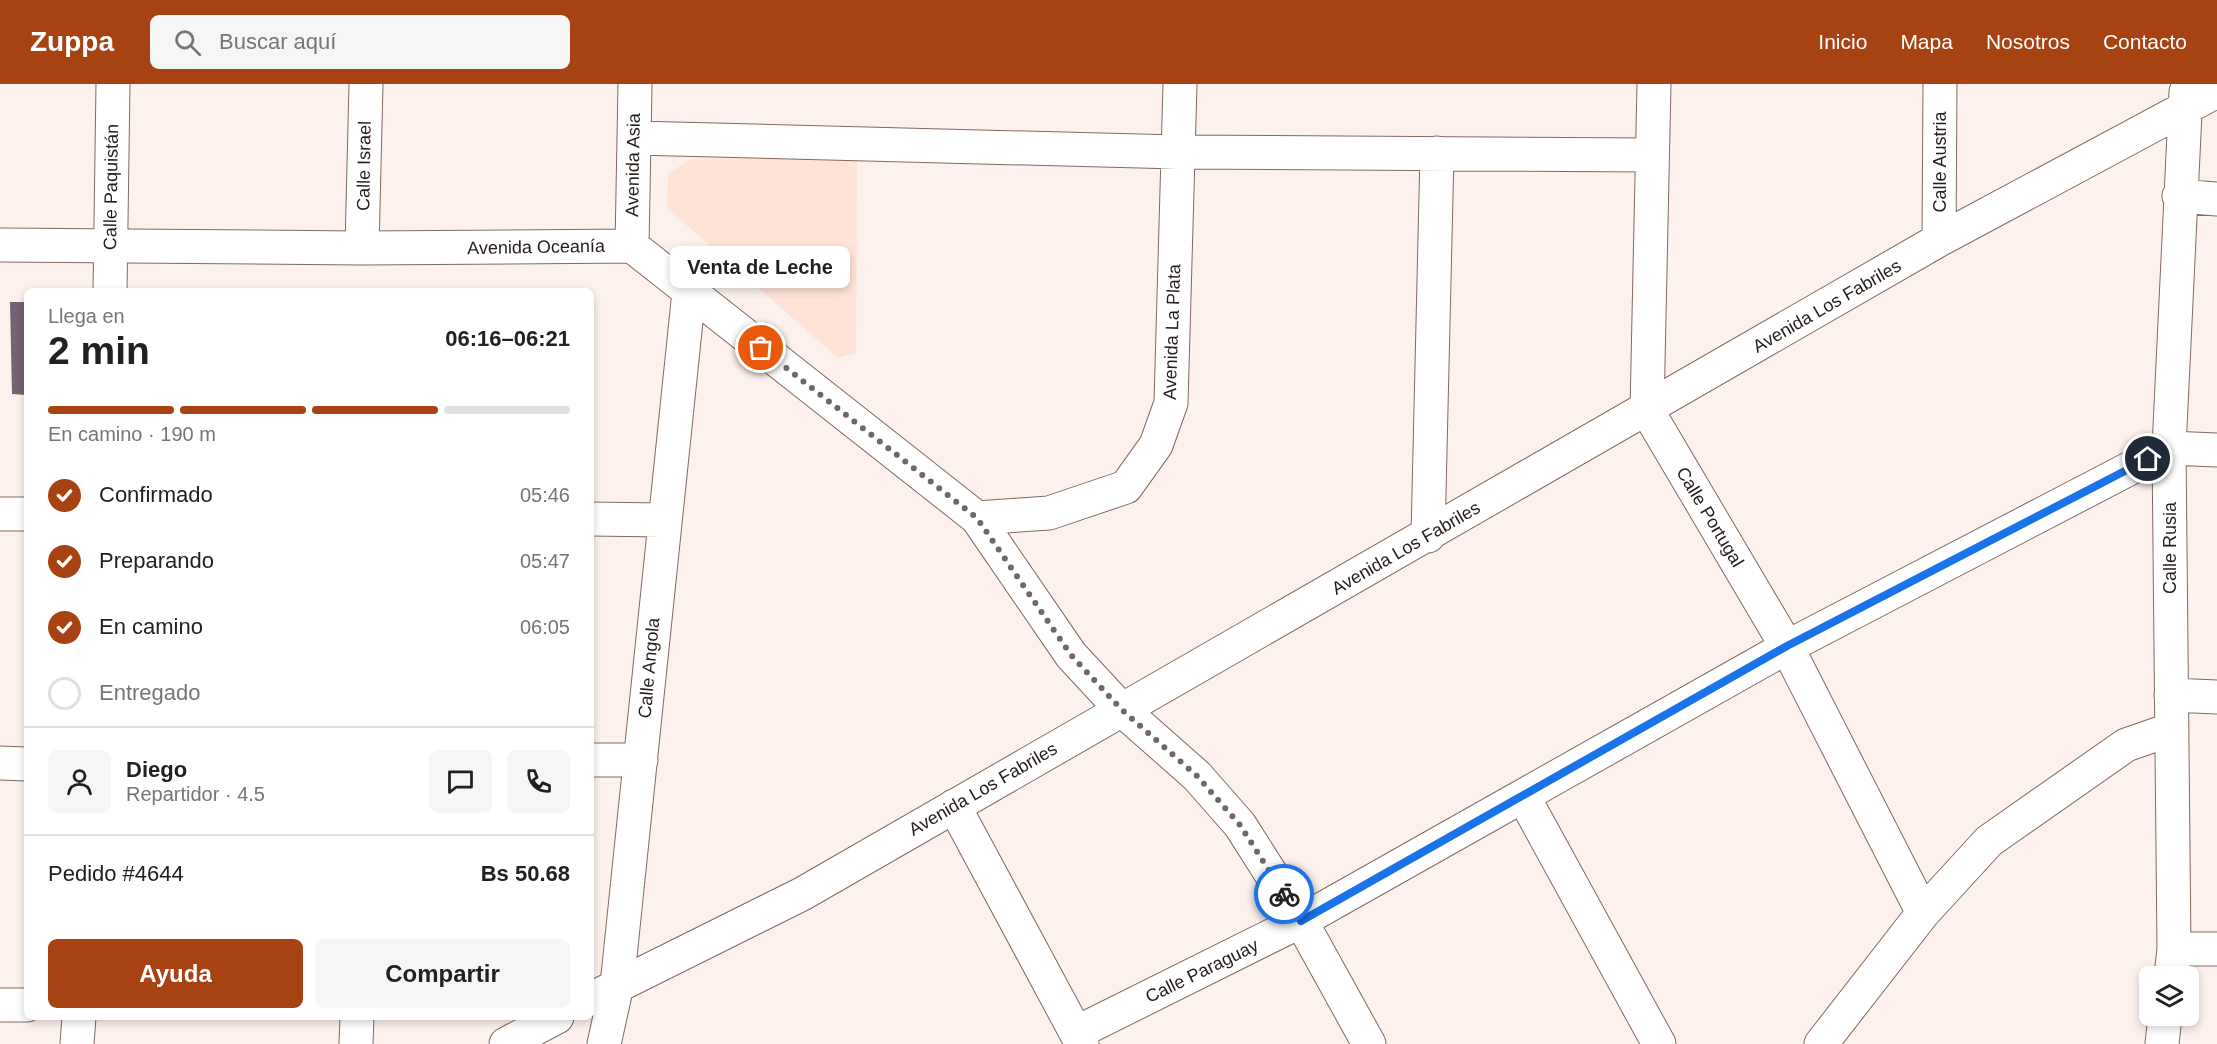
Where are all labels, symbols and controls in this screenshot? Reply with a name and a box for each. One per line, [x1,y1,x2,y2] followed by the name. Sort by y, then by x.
[150,15,570,69] search box
[30,26,114,57] text: Zuppa
[171,26,204,59] icon: search
[219,29,336,54] text: Buscar aquí
[1818,30,1867,53] text: Inicio
[1900,30,1953,53] text: Mapa
[1986,30,2070,53] text: Nosotros
[2103,30,2187,53] text: Contacto
[1930,110,1950,213] street label: Calle Austria
[622,112,644,217] street label: Avenida Asia
[353,121,375,211] street label: Calle Israel
[100,124,122,250] street label: Calle Paquistán
[467,236,606,258] street label: Avenida Oceanía
[671,246,851,288] callout: Venta de Leche
[1749,255,1905,357] street label: Avenida Los Fabriles
[687,256,833,278] text: Venta de Leche
[1160,263,1184,400] street label: Avenida La Plata
[48,305,125,327] text: Llega en
[735,322,786,373] pin
[445,326,570,351] text: 06:16–06:21
[48,329,150,372] text: 2 min
[744,331,777,364] icon: bag
[48,423,216,445] text: En camino · 190 m
[2122,433,2173,484] pin
[2131,442,2164,475] icon: home
[1672,463,1748,571] street label: Calle Portugal
[48,479,81,512] icon: check
[99,482,213,507] text: Confirmado
[520,484,570,506] text: 05:46
[1328,497,1484,599] street label: Avenida Los Fabriles
[2160,501,2180,594] street label: Calle Rusia
[48,545,81,578] icon: check
[99,548,214,573] text: Preparando
[520,550,570,572] text: 05:47
[48,611,81,644] icon: check
[99,614,203,639] text: En camino
[520,616,570,638] text: 06:05
[635,616,663,719] street label: Calle Angola
[99,680,201,705] text: Entregado
[905,738,1061,840] street label: Avenida Los Fabriles
[48,750,111,813] button: person
[429,750,492,813] button: chat
[507,750,570,813] button: phone
[126,757,187,782] text: Diego
[126,783,265,805] text: Repartidor · 4.5
[48,861,184,886] text: Pedido #4644
[481,861,570,886] text: Bs 50.68
[1254,864,1314,924] courier
[1268,878,1301,911] icon: bike
[1142,935,1262,1007] street label: Calle Paraguay
[48,939,303,1008] button: Ayuda
[315,939,570,1008] button: Compartir
[2139,966,2199,1026] map controls
[2139,966,2199,1026] button: layers

